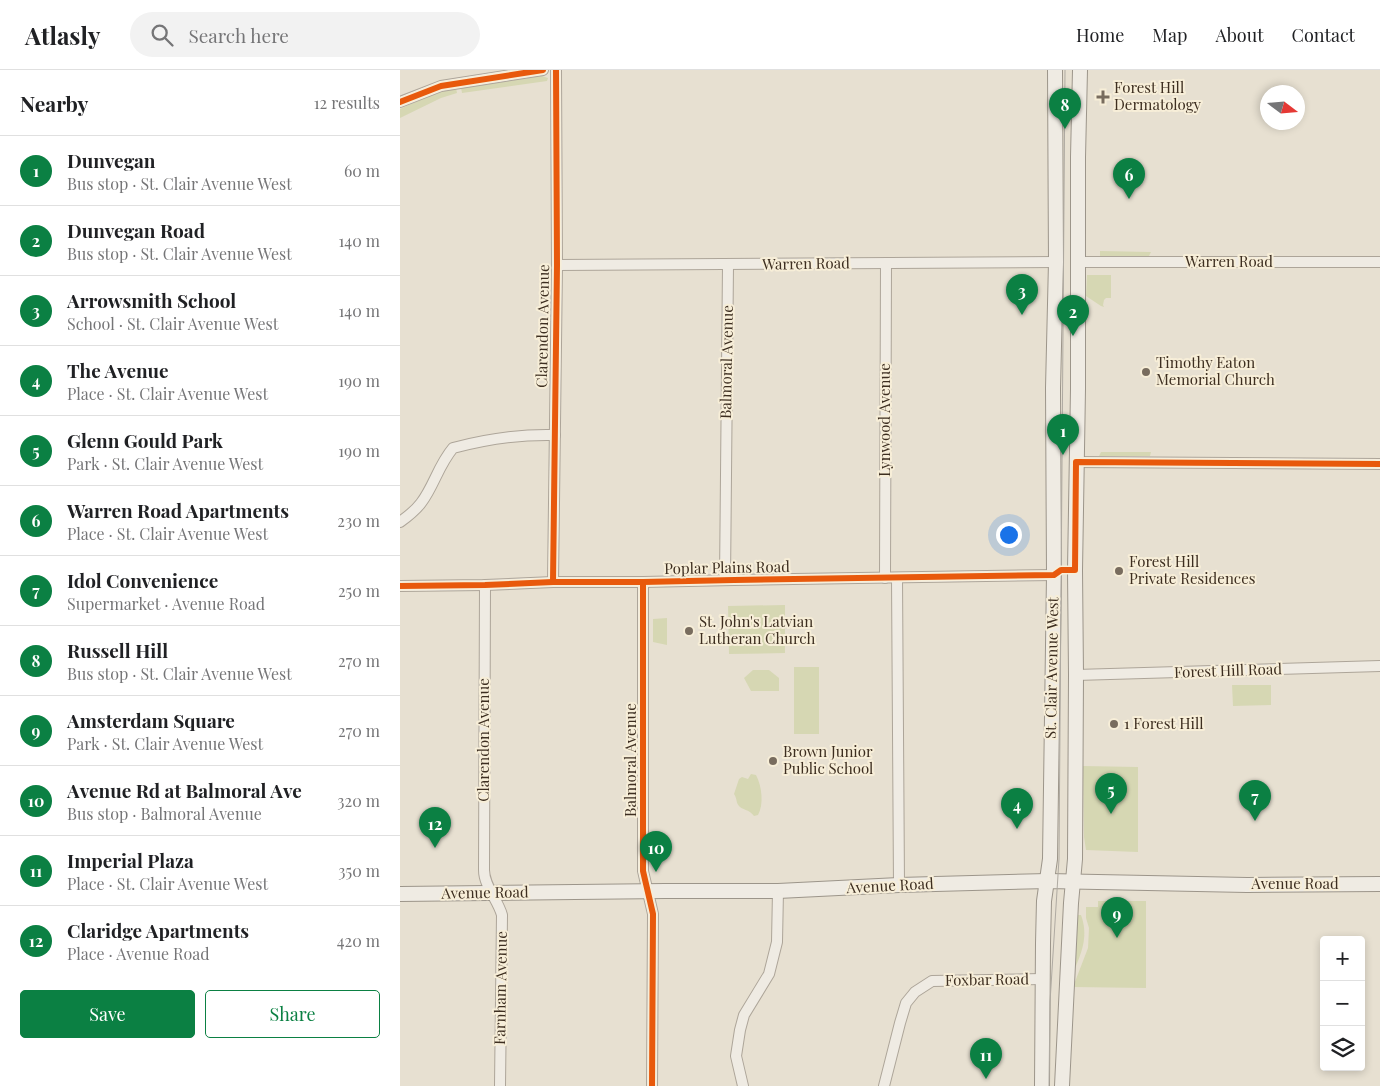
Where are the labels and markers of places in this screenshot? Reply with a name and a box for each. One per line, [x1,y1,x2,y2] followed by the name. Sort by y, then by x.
[1114,77,1201,114] place label: Forest Hill Dermatology
[1049,88,1081,129] pin: 8
[1096,90,1110,104] marker: Forest Hill Dermatology
[1113,158,1145,199] pin: 6
[1006,274,1038,315] pin: 3
[1057,295,1089,336] pin: 2
[1156,352,1275,389] place label: Timothy Eaton Memorial Church
[1140,366,1152,378] marker: Timothy Eaton Memorial Church
[1047,414,1079,455] pin: 1
[1129,551,1255,588] place label: Forest Hill Private Residences
[1113,565,1125,577] marker: Forest Hill Private Residences
[699,611,816,648] place label: St. John's Latvian Lutheran Church
[683,625,695,637] marker: St. John's Latvian Lutheran Church
[1124,713,1203,733] place label: 1 Forest Hill
[1108,718,1120,730] marker: 1 Forest Hill
[783,741,873,778] place label: Brown Junior Public School
[767,755,779,767] marker: Brown Junior Public School
[1095,773,1127,814] pin: 5
[1239,780,1271,821] pin: 7
[1001,788,1033,829] pin: 4
[419,807,451,848] pin: 12
[640,831,672,872] pin: 10
[1101,897,1133,938] pin: 9
[970,1038,1002,1079] pin: 11

